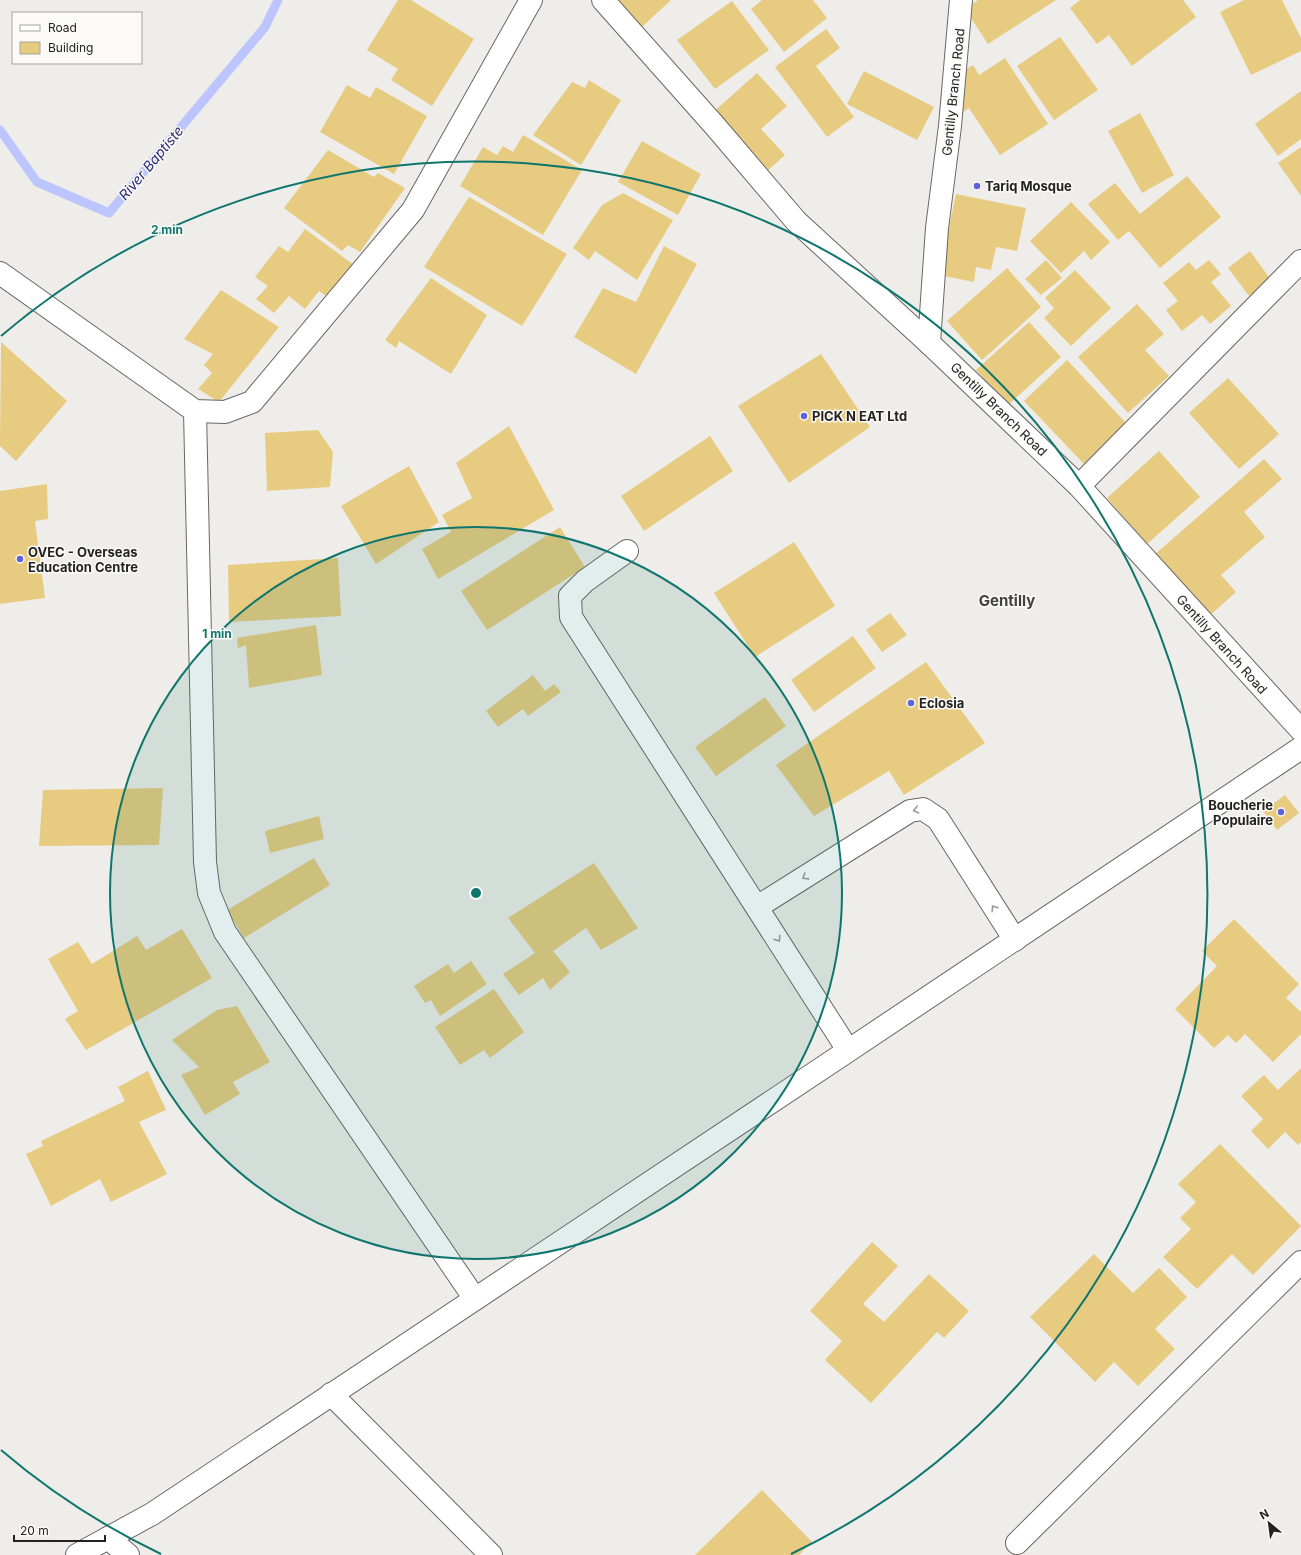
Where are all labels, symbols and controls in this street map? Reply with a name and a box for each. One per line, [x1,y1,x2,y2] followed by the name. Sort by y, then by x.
[12,12,142,64] legend
[48,20,77,35] text: Road
[938,27,968,157] street label: Gentilly Branch Road
[48,40,93,55] text: Building
[115,122,187,203] water label: River Baptiste
[985,178,1072,194] place label: Tariq Mosque
[972,181,982,191] marker: Tariq Mosque
[151,222,183,237] text: 2 min
[947,359,1051,459] street label: Gentilly Branch Road
[812,408,907,424] place label: PICK N EAT Ltd
[799,411,809,421] marker: PICK N EAT Ltd
[28,544,138,575] place label: OVEC - Overseas Education Centre
[15,554,25,564] marker: OVEC - Overseas Education Centre
[979,591,1035,610] district label: Gentilly
[1173,591,1271,697] street label: Gentilly Branch Road
[202,626,232,641] text: 1 min
[919,695,964,711] place label: Eclosia
[906,698,916,708] marker: Eclosia
[1208,797,1273,828] place label: Boucherie Populaire
[913,806,919,814] one-way arrow
[1276,807,1286,817] marker: Boucherie Populaire
[802,872,809,879] one-way arrow
[469,886,483,900] centre of rings
[992,905,999,912] one-way arrow
[773,935,780,942] one-way arrow
[1249,1503,1289,1543] north arrow
[1257,1506,1271,1522] text: N
[14,1517,105,1543] scale bar
[20,1523,49,1538] text: 20 m

